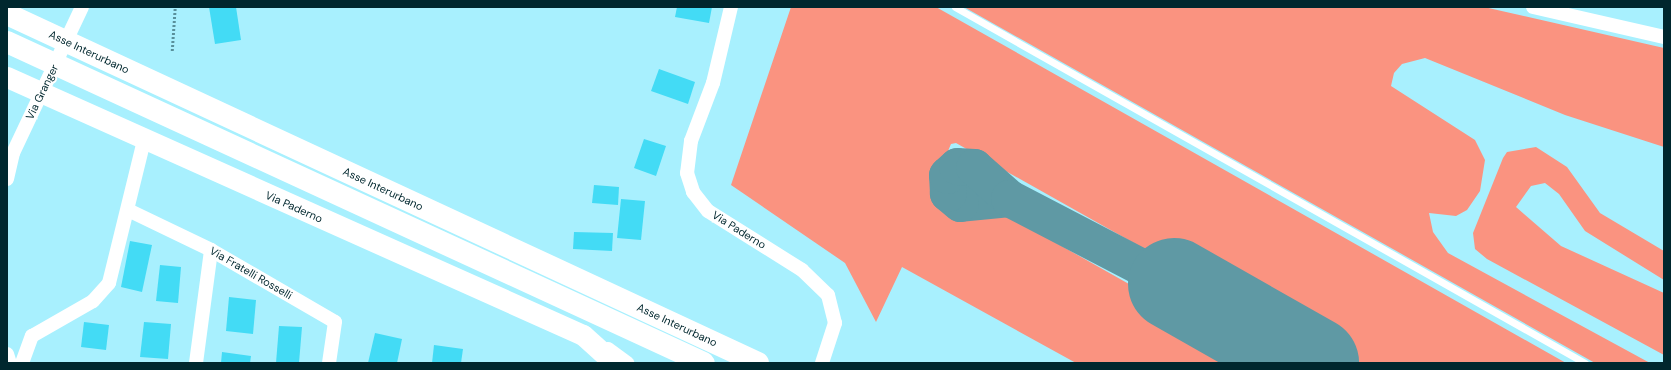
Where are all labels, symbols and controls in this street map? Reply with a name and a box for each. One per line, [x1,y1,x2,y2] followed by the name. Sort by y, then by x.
[47,28,131,76] street label: Asse Interurbano
[23,62,61,122] street label: Via Granger
[341,165,425,213] street label: Asse Interurbano
[263,189,325,225] street label: Via Paderno
[710,208,768,252] street label: Via Paderno
[207,244,295,302] street label: Via Fratelli Rosselli
[635,301,719,349] street label: Asse Interurbano

